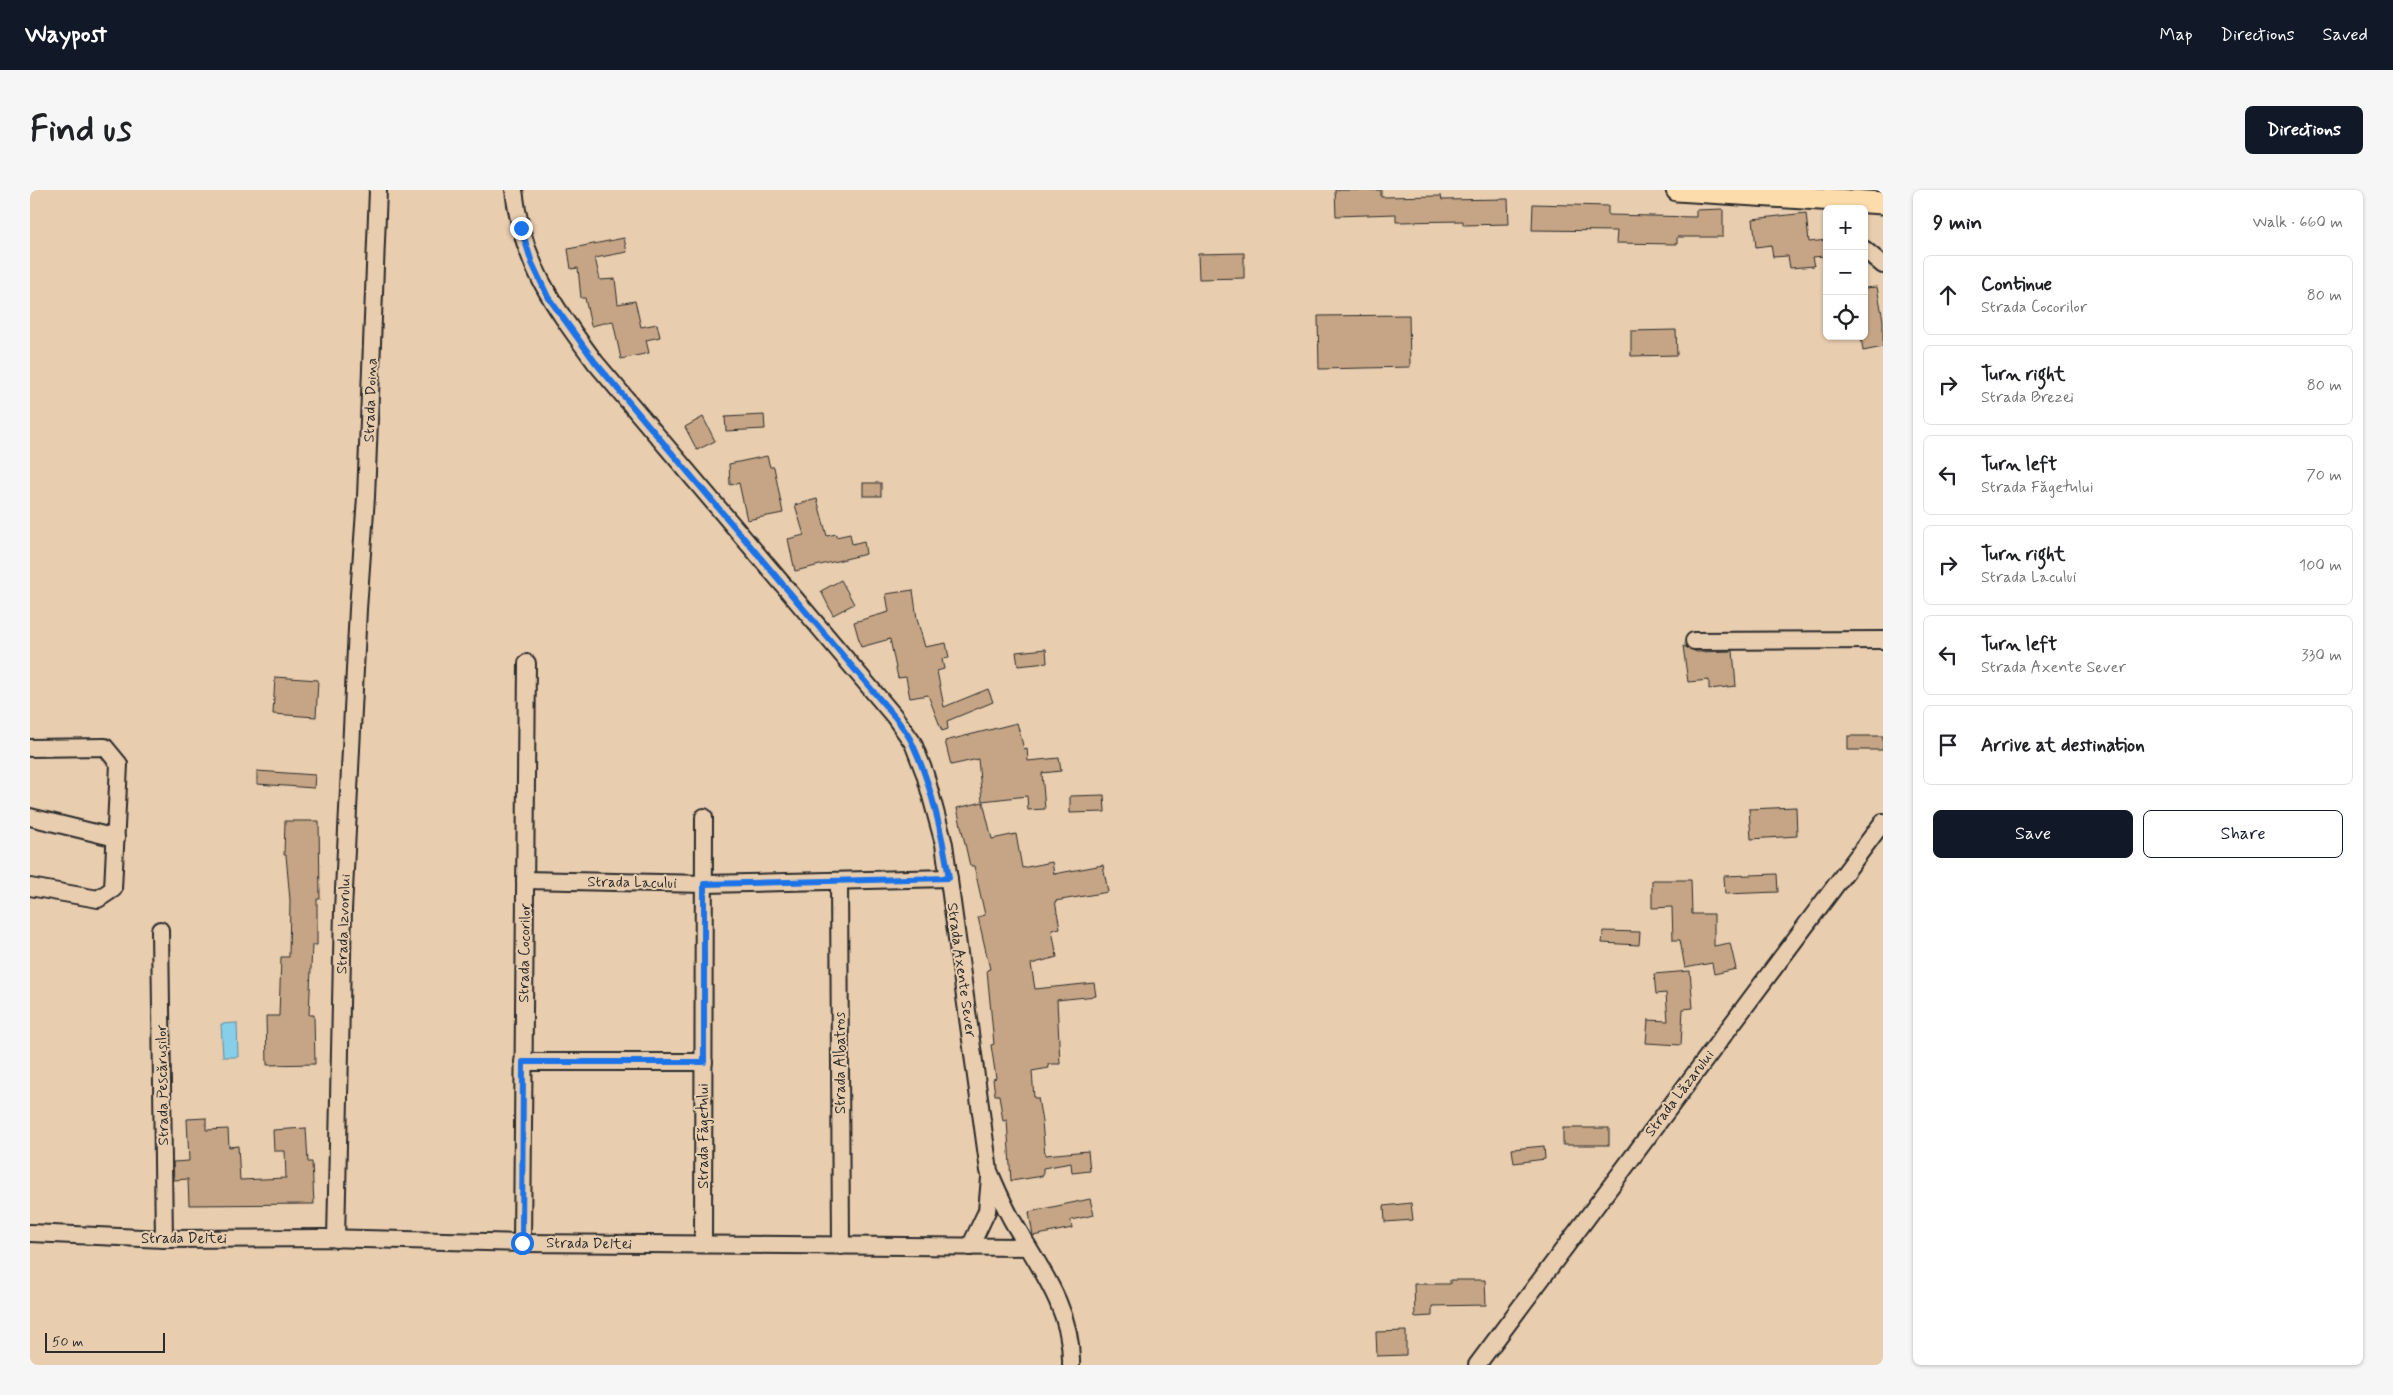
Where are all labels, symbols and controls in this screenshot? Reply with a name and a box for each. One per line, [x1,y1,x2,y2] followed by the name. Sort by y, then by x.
[25,20,107,51] text: Waypost
[2160,23,2193,47] text: Map
[2221,23,2295,47] text: Directions
[2323,23,2368,47] text: Saved
[2245,106,2363,154] button: Directions
[30,107,132,153] text: Find us
[1823,205,1868,340] map controls
[1823,205,1868,250] button: +
[1933,209,1982,237] text: 9 min
[2252,212,2343,233] text: Walk · 660 m
[510,217,533,240] route end
[1823,250,1868,295] button: −
[1981,272,2052,297] text: Continue
[1934,281,1962,309] icon: ahead
[2307,285,2342,306] text: 80 m
[1823,295,1868,340] button: locate
[1981,297,2087,318] text: Strada Cocorilor
[360,357,382,443] street label: Strada Doina
[1981,362,2065,387] text: Turn right
[1934,371,1962,399] icon: right
[2307,375,2342,396] text: 80 m
[1981,387,2074,408] text: Strada Brezei
[1981,452,2057,477] text: Turn left
[1934,461,1962,489] icon: left
[2306,465,2342,486] text: 70 m
[1981,477,2093,498] text: Strada Făgetului
[1981,542,2065,567] text: Turn right
[1934,551,1962,579] icon: right
[2299,555,2342,576] text: 100 m
[1981,567,2077,588] text: Strada Lacului
[1981,632,2057,657] text: Turn left
[1934,641,1962,669] icon: left
[2301,645,2342,666] text: 330 m
[1981,657,2126,678] text: Strada Axente Sever
[1934,731,1962,759] icon: arrive
[1981,733,2145,758] text: Arrive at destination
[1933,810,2133,858] button: Save
[2143,810,2343,858] button: Share
[587,872,677,894] street label: Strada Lacului
[332,874,356,974] street label: Strada Izvorului
[942,901,980,1039] street label: Strada Axente Sever
[514,903,536,1003] street label: Strada Cocorilor
[831,1012,851,1114] street label: Strada Albatros
[152,1024,174,1146] street label: Strada Pescărușilor
[1641,1046,1719,1141] street label: Strada Lăzarului
[694,1083,714,1189] street label: Strada Făgetului
[141,1229,227,1249] street label: Strada Deltei
[511,1232,534,1255] route start
[546,1233,632,1255] street label: Strada Deltei
[45,1330,165,1353] scale bar
[52,1333,83,1351] text: 50 m

